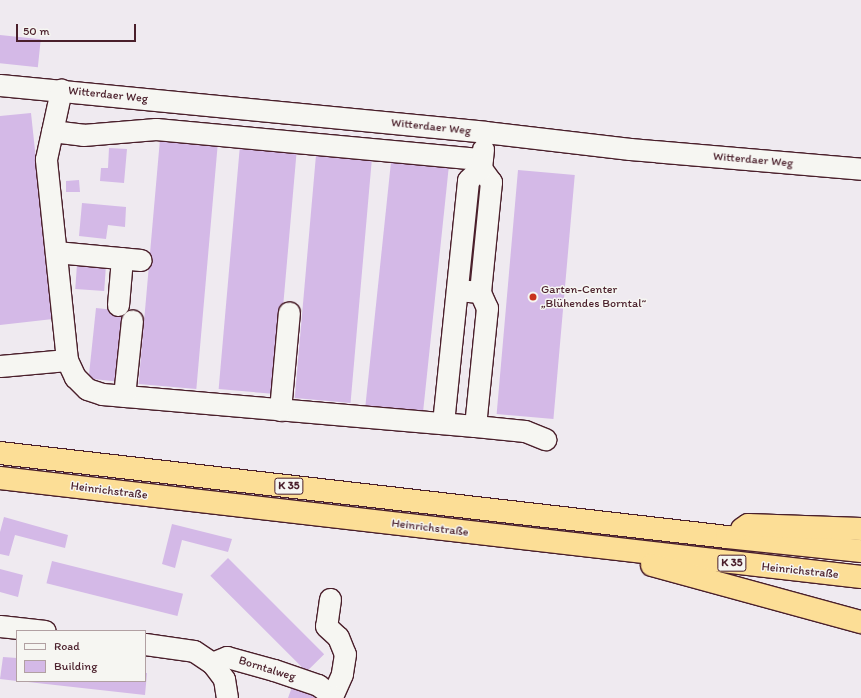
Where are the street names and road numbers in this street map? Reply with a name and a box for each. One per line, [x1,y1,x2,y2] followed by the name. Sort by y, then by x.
[68,84,148,106] street label: Witterdaer Weg
[391,116,471,138] street label: Witterdaer Weg
[713,149,793,171] street label: Witterdaer Weg
[274,477,304,495] road number: K 35
[70,479,148,503] street label: Heinrichstraße
[391,516,469,540] street label: Heinrichstraße
[717,554,747,572] road number: K 35
[761,560,839,582] street label: Heinrichstraße
[237,653,297,685] street label: Borntalweg

